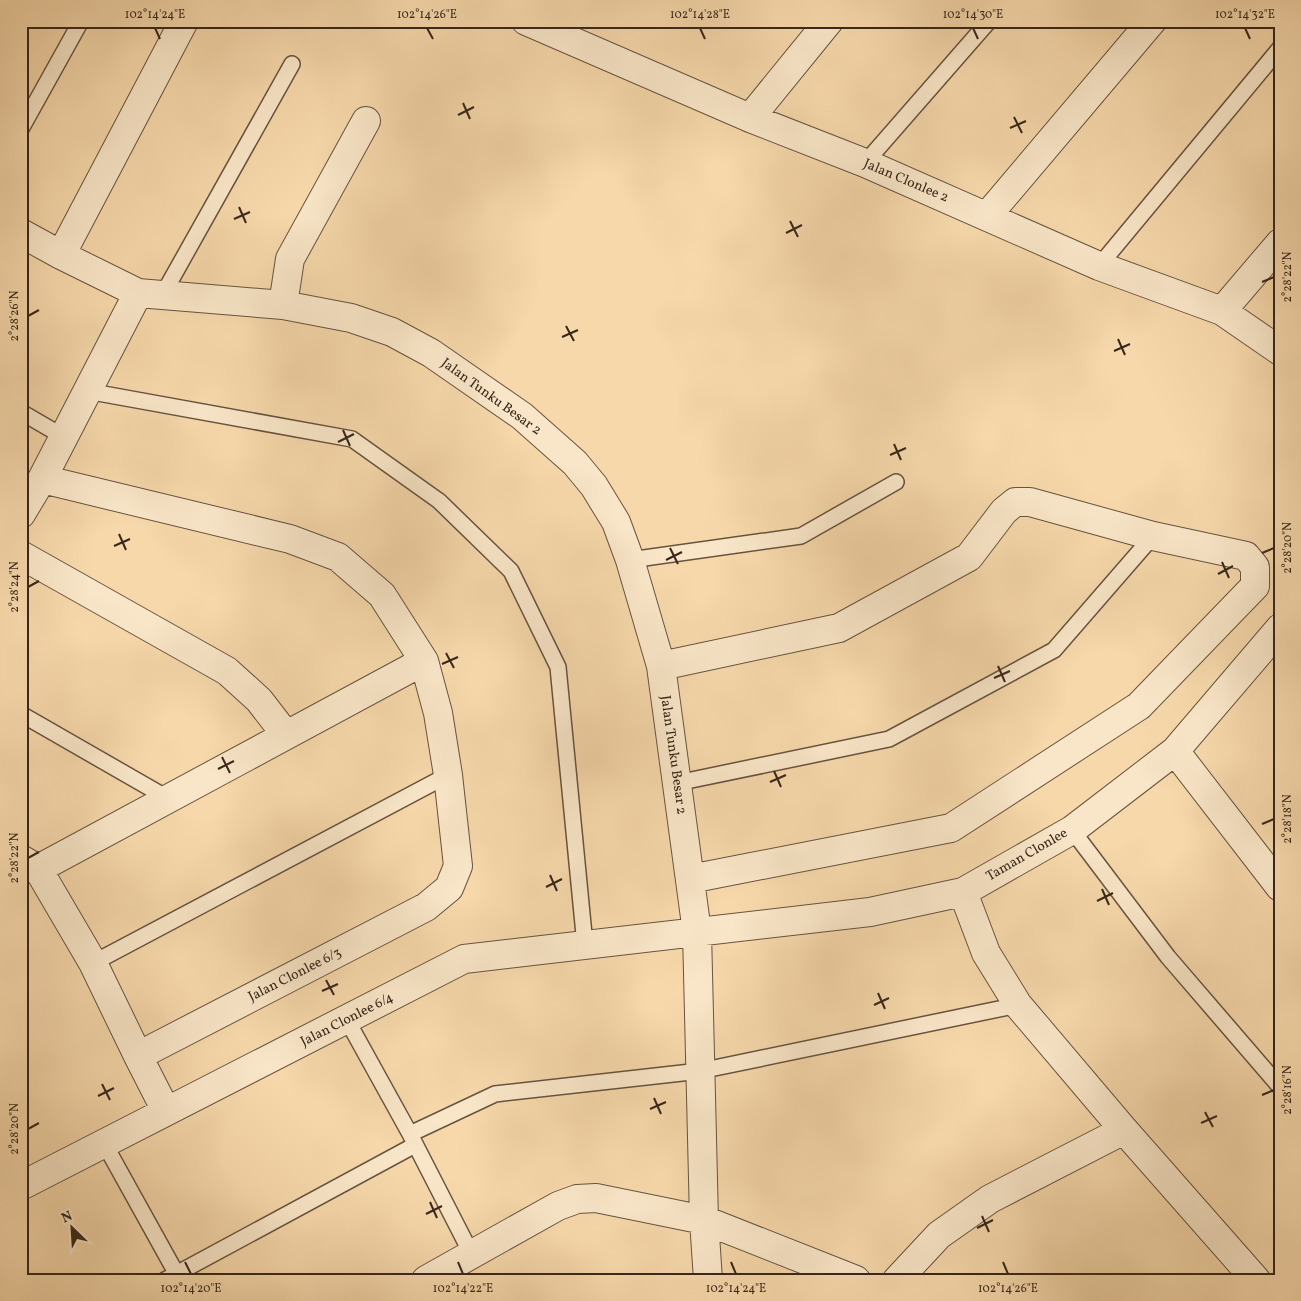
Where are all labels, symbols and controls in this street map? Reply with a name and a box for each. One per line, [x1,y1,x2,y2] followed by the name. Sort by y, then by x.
[125,7,185,23] text: 102°14'24"E
[397,7,457,23] text: 102°14'26"E
[670,7,730,23] text: 102°14'28"E
[943,7,1003,23] text: 102°14'30"E
[1215,7,1275,23] text: 102°14'32"E
[860,155,952,207] street label: Jalan Clonlee 2
[1280,251,1296,303] text: 2°28'22"N
[7,290,23,341] text: 2°28'26"N
[437,354,545,440] street label: Jalan Tunku Besar 2
[1280,522,1296,574] text: 2°28'20"N
[7,561,23,613] text: 2°28'24"N
[655,694,691,816] street label: Jalan Tunku Besar 2
[1280,794,1296,844] text: 2°28'18"N
[983,824,1072,886] street label: Taman Clonlee
[7,832,23,884] text: 2°28'22"N
[245,943,345,1007] street label: Jalan Clonlee 6/3
[297,988,397,1052] street label: Jalan Clonlee 6/4
[1280,1065,1296,1115] text: 2°28'16"N
[7,1103,23,1155] text: 2°28'20"N
[48,1204,98,1254] north arrow
[59,1207,76,1228] text: N
[161,1281,221,1297] text: 102°14'20"E
[433,1281,493,1297] text: 102°14'22"E
[706,1281,766,1297] text: 102°14'24"E
[978,1281,1038,1297] text: 102°14'26"E

